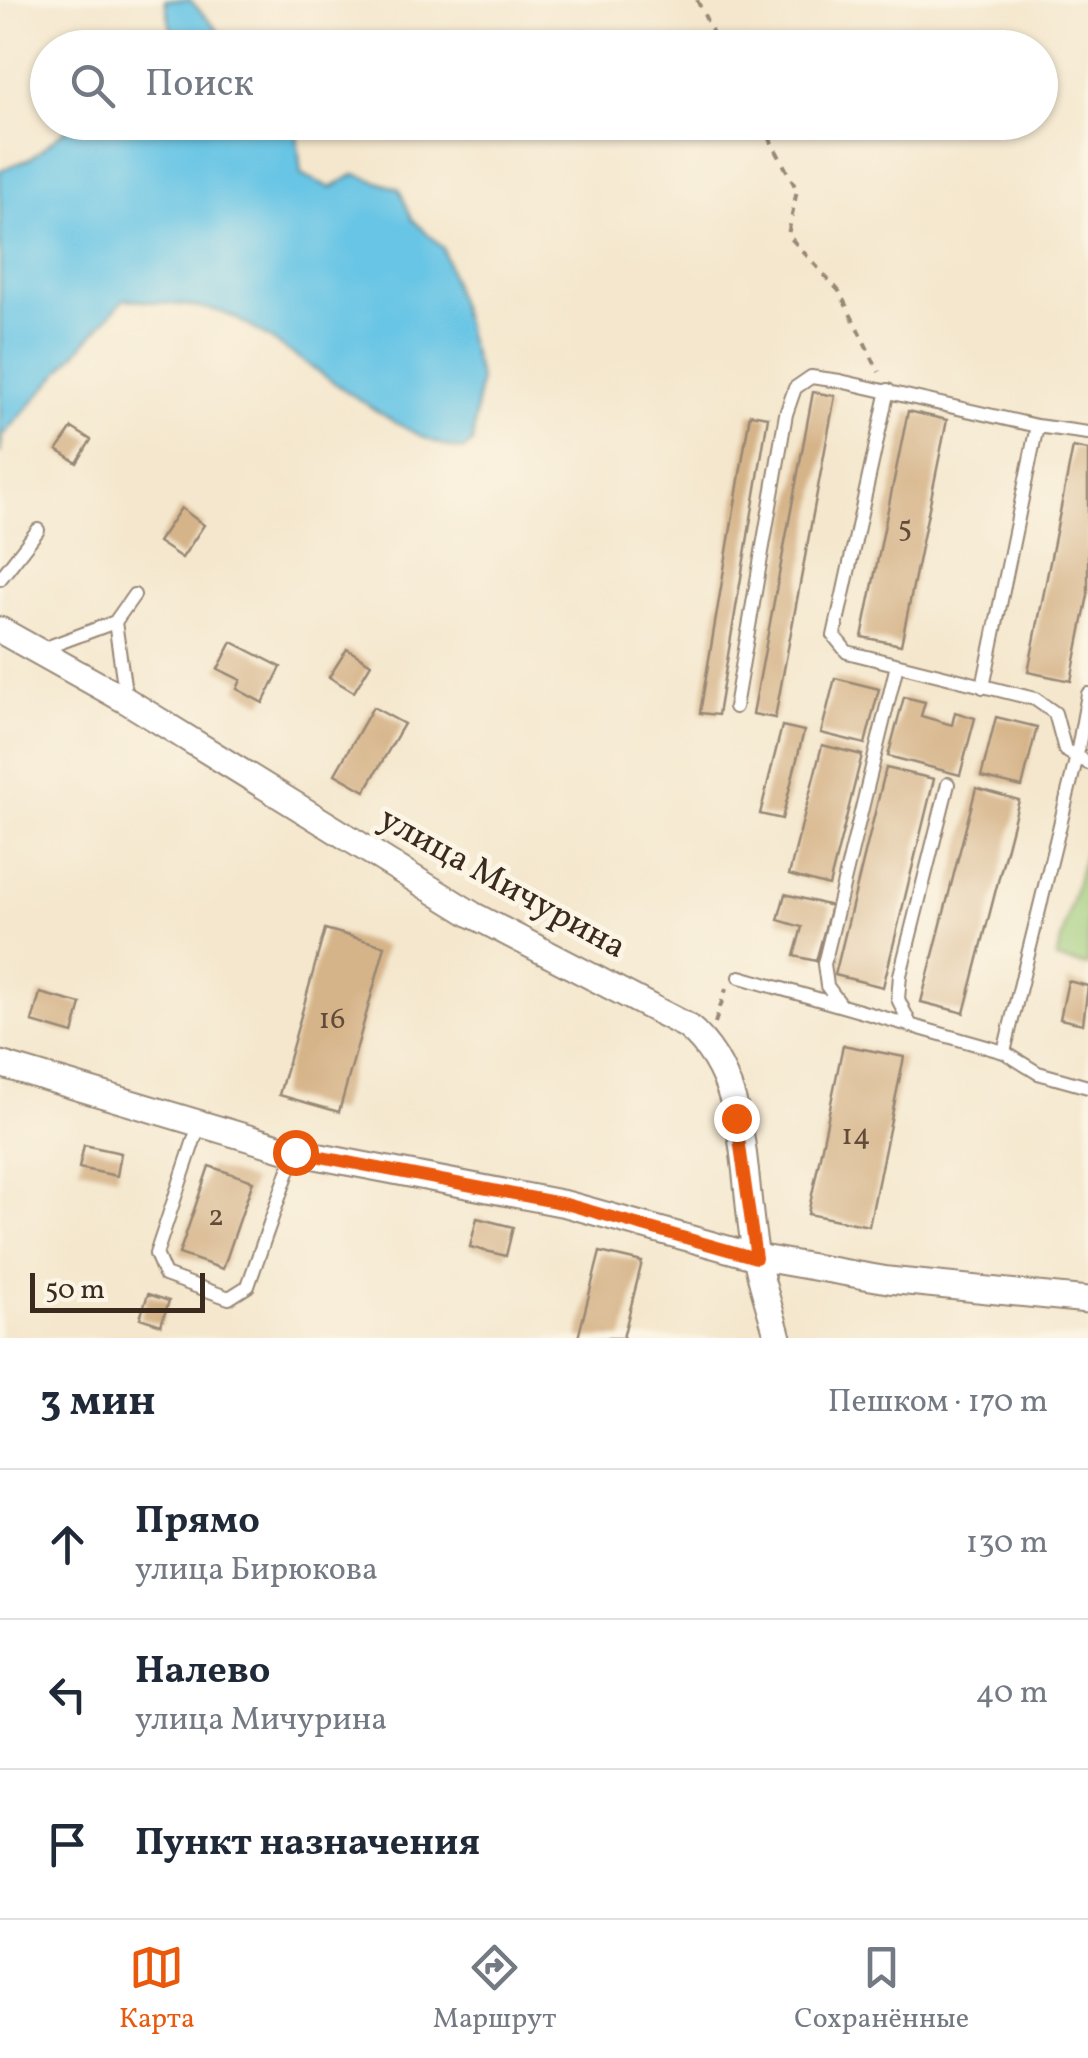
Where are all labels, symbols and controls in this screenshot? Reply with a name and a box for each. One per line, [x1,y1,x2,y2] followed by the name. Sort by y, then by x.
[30,30,1058,140] search box
[65,58,120,113] icon: search
[145,59,254,112] text: Поиск
[898,507,912,549] house number: 5
[370,796,634,972] street label: улица Мичурина
[319,999,345,1041] house number: 16
[714,1096,760,1142] route end
[841,1115,871,1157] house number: 14
[273,1130,319,1176] route start
[208,1196,224,1238] house number: 2
[30,1268,205,1312] scale bar
[45,1271,105,1310] text: 50 m
[40,1374,156,1433] text: 3 мин
[828,1381,1048,1425] text: Пешком · 170 m
[135,1496,260,1549] text: Прямо
[40,1517,95,1572] icon: ahead
[966,1522,1048,1566] text: 130 m
[135,1549,378,1593] text: улица Бирюкова
[135,1646,271,1699] text: Налево
[40,1667,95,1722] icon: left
[976,1672,1048,1716] text: 40 m
[135,1699,387,1743] text: улица Мичурина
[40,1817,95,1872] icon: arrive
[135,1818,480,1871] text: Пункт назначения
[119,1940,195,2039] tab: Карта
[433,1940,556,2039] tab: Маршрут
[794,1940,969,2039] tab: Сохранённые

